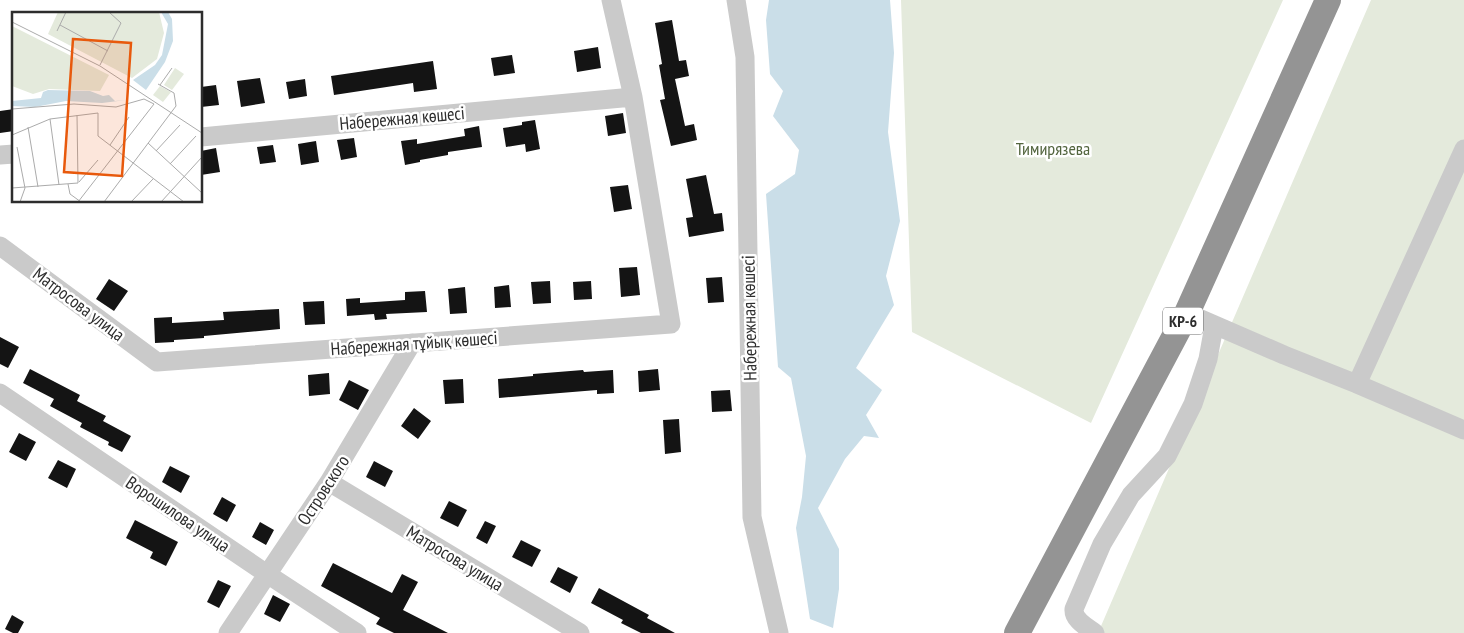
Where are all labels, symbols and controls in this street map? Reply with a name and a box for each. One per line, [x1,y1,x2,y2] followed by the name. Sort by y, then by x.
[12,12,202,202] inset map
[338,101,466,135] street label: Набережная көшесі
[1016,137,1090,160] park label: Тимирязева
[736,255,762,381] street label: Набережная көшесі
[29,262,129,346] street label: Матросова улица
[1163,308,1203,334] road number: KP-6
[330,326,498,360] street label: Набережная тұйық көшесі
[292,451,354,529] street label: Островского
[122,471,234,557] street label: Ворошилова улица
[402,520,508,596] street label: Матросова улица

